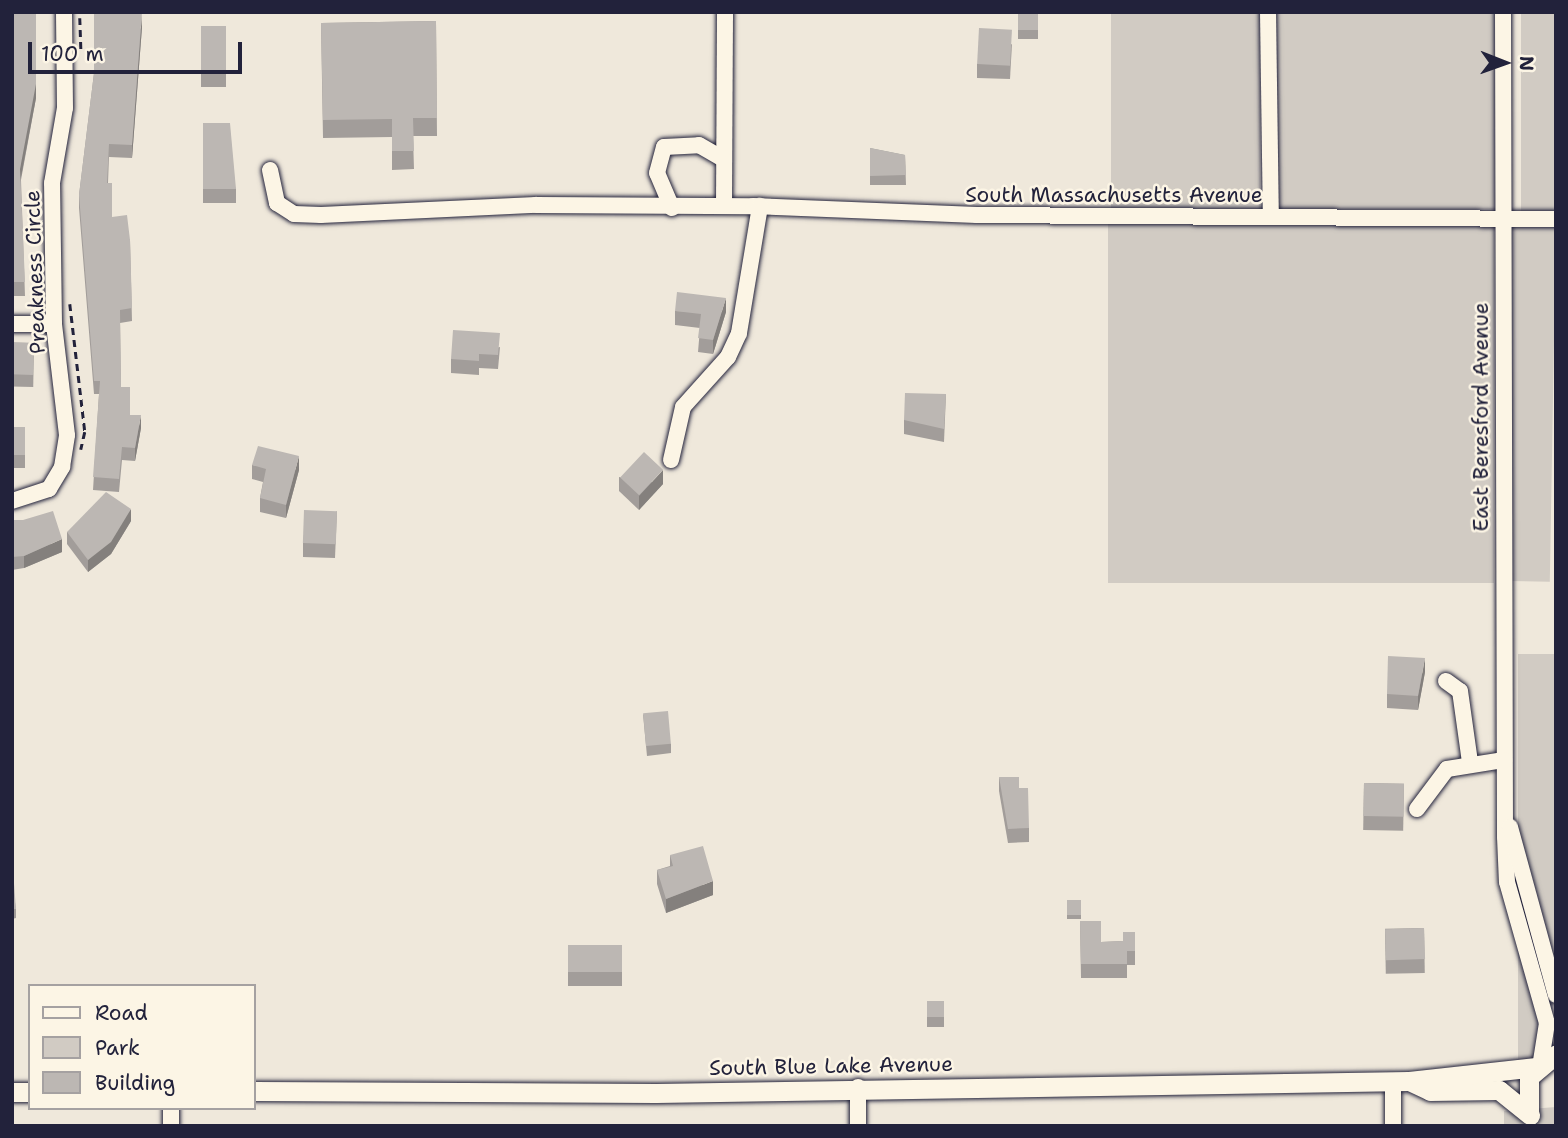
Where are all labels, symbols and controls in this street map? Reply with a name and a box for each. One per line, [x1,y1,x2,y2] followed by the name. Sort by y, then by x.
[32,28,245,72] scale bar
[1470,28,1540,98] north arrow
[41,40,104,68] text: 100 m
[1514,56,1539,71] text: N
[965,182,1263,208] street label: South Massachusetts Avenue
[20,190,50,354] street label: Preakness Circle
[1468,302,1494,532] street label: East Beresford Avenue
[28,984,256,1110] legend
[95,999,148,1027] text: Road
[95,1034,140,1062] text: Park
[709,1051,953,1081] street label: South Blue Lake Avenue
[95,1069,175,1097] text: Building

